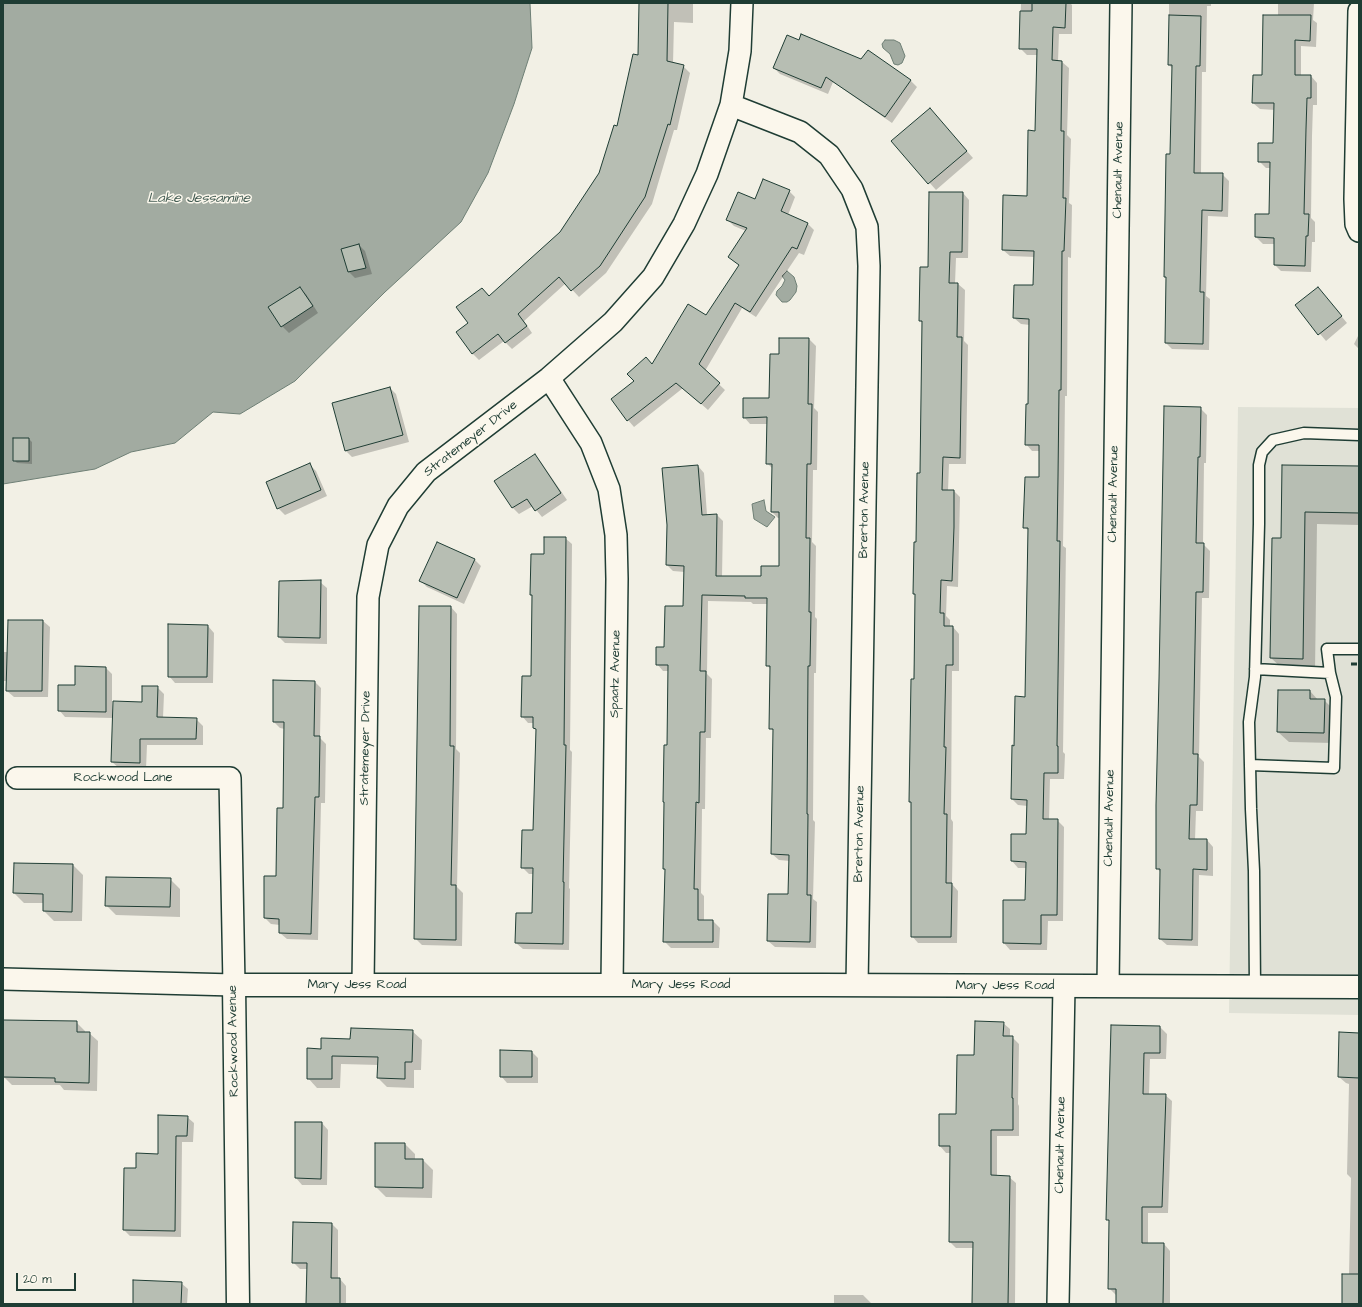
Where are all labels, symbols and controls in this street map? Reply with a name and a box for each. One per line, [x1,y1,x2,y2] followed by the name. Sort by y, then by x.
[1110,121,1128,219] street label: Chenault Avenue
[148,191,250,207] water label: Lake Jessamine
[421,398,521,480] street label: Stratemeyer Drive
[1105,445,1123,543] street label: Chenault Avenue
[856,461,874,559] street label: Brerton Avenue
[607,630,625,718] street label: Spaatz Avenue
[357,691,375,805] street label: Stratemeyer Drive
[1101,769,1119,867] street label: Chenault Avenue
[74,770,172,786] street label: Rockwood Lane
[851,785,869,883] street label: Brerton Avenue
[308,977,406,993] street label: Mary Jess Road
[632,977,730,993] street label: Mary Jess Road
[956,978,1054,994] street label: Mary Jess Road
[225,985,243,1097] street label: Rockwood Avenue
[1052,1096,1070,1194] street label: Chenault Avenue
[18,1265,78,1291] scale bar
[23,1271,52,1288] text: 20 m

